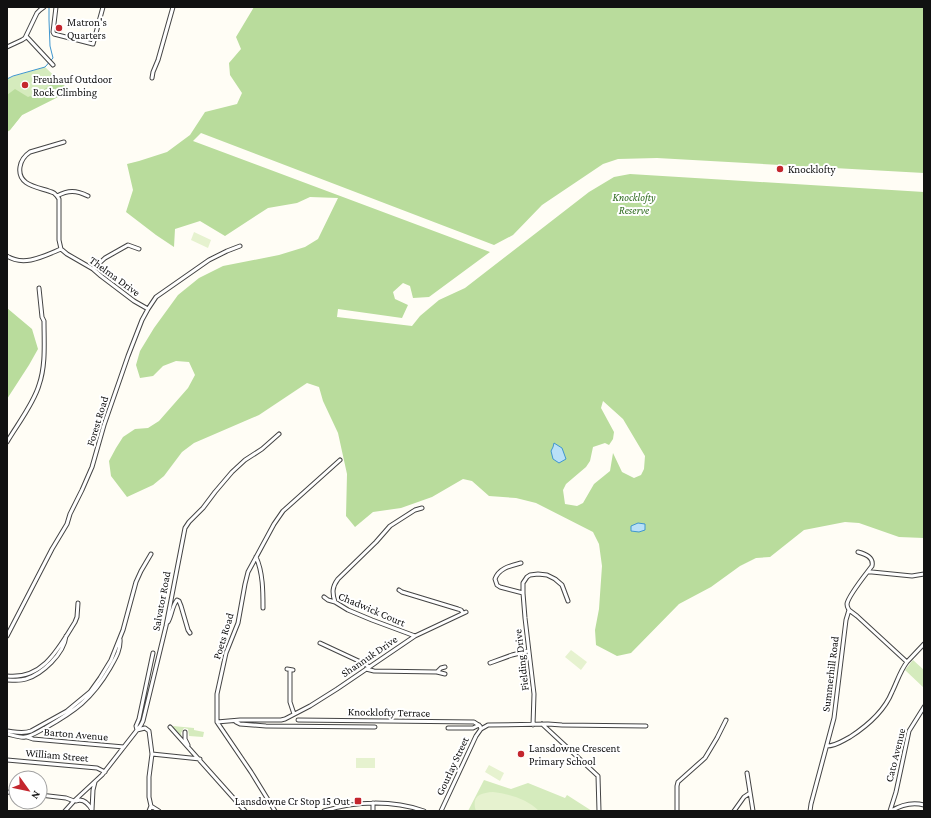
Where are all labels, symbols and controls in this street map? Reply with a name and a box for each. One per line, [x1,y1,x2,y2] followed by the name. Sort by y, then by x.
[67,16,107,41] place label: Matron's Quarters
[54,23,64,33] marker: Matron's Quarters
[33,73,112,99] place label: Freuhauf Outdoor Rock Climbing
[20,80,30,90] marker: Freuhauf Outdoor Rock Climbing
[788,163,837,176] place label: Knocklofty
[775,164,785,174] marker: Knocklofty
[613,191,656,216] park label: Knocklofty Reserve
[87,254,143,298] street label: Thelma Drive
[84,394,110,447] street label: Forest Road
[149,570,173,632] street label: Salvator Road
[337,590,408,629] street label: Chadwick Court
[210,611,236,661] street label: Poets Road
[511,628,532,691] street label: Fielding Drive
[339,633,399,679] street label: Shannuk Drive
[819,635,841,713] street label: Summerhill Road
[348,705,430,720] street label: Knocklofty Terrace
[43,725,109,743] street label: Barton Avenue
[883,727,908,783] street label: Cato Avenue
[433,735,472,797] street label: Gourlay Street
[529,742,621,768] place label: Lansdowne Crescent Primary School
[25,746,89,764] street label: William Street
[516,749,526,759] marker: Lansdowne Crescent Primary School
[8,770,48,810] north arrow
[29,789,43,802] text: N
[235,795,350,808] place label: Lansdowne Cr Stop 15 Out
[353,796,363,806] marker: Lansdowne Cr Stop 15 Out

